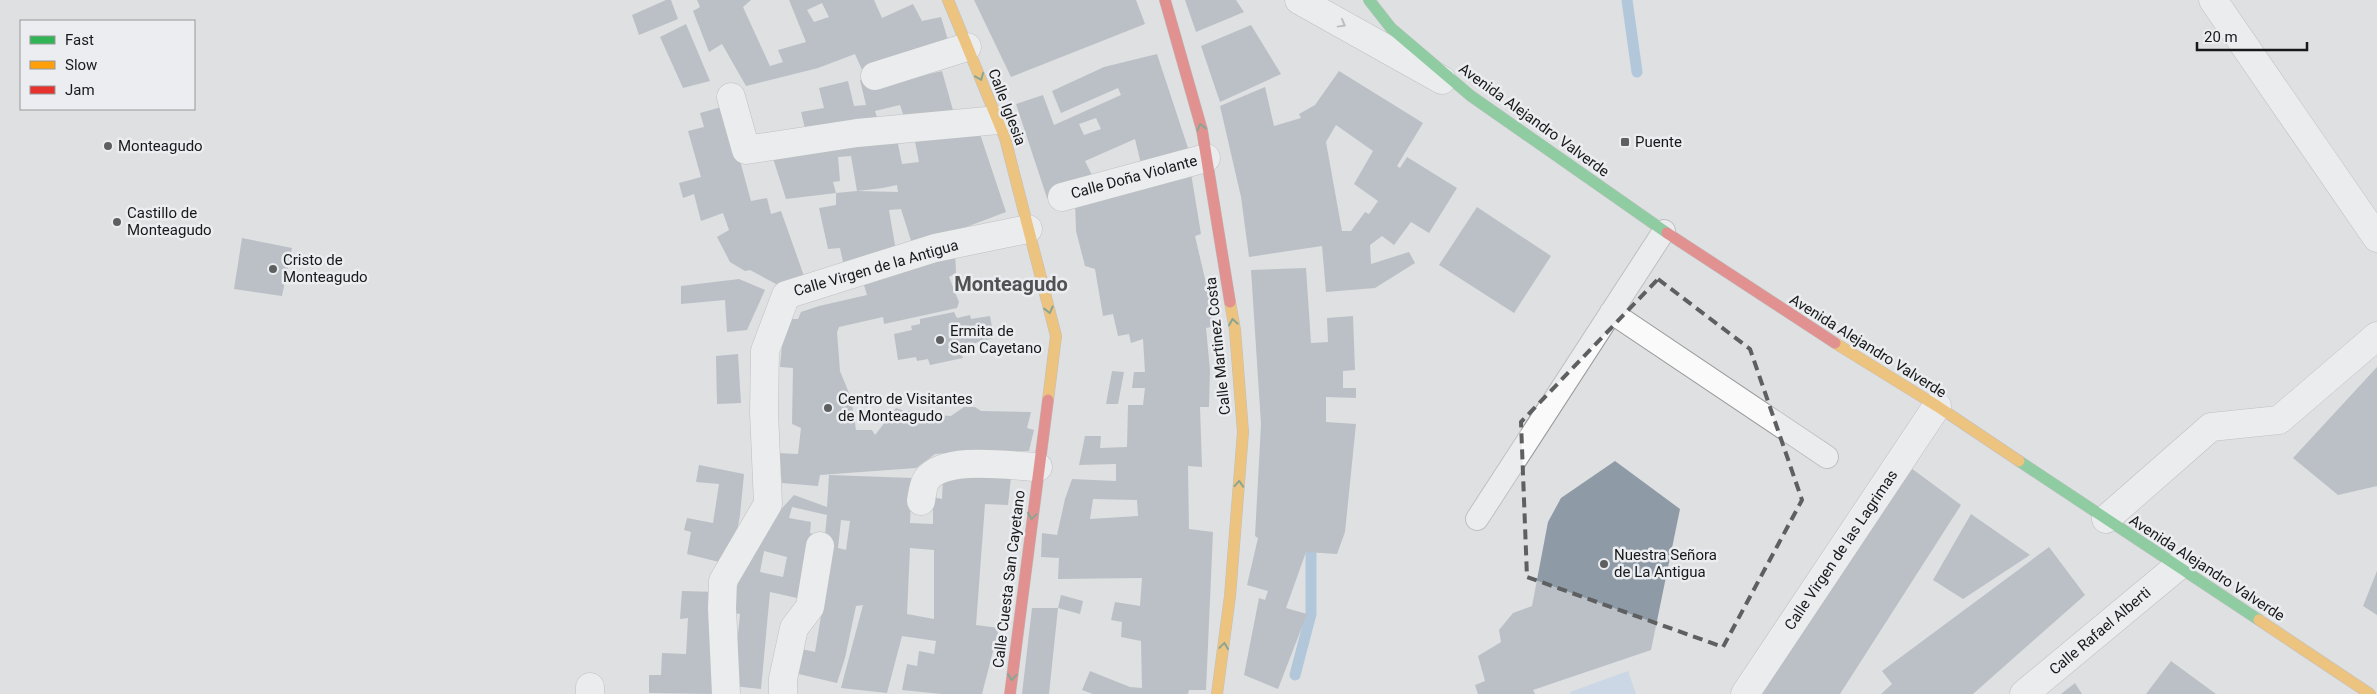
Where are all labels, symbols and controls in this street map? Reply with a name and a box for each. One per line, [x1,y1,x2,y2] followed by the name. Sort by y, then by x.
[1336,18,1345,28] one-way arrow
[20,20,195,110] legend
[2197,20,2307,52] scale bar
[2204,28,2238,46] text: 20 m
[65,31,94,49] text: Fast
[65,56,97,74] text: Slow
[1455,59,1613,181] street label: Avenida Alejandro Valverde
[984,66,1030,148] street label: Calle Iglesia
[974,72,984,81] one-way arrow
[65,81,95,99] text: Jam
[1196,123,1207,132] one-way arrow
[1635,133,1682,151] place label: Puente
[1619,136,1631,148] marker: Puente
[118,137,203,155] place label: Monteagudo
[102,140,114,152] marker: Monteagudo
[1069,151,1199,203] street label: Calle Doña Violante
[127,204,212,239] place label: Castillo de Monteagudo
[111,216,123,228] marker: Castillo de Monteagudo
[792,236,960,300] street label: Calle Virgen de la Antigua
[283,251,368,286] place label: Cristo de Monteagudo
[267,263,279,275] marker: Cristo de Monteagudo
[954,272,1068,296] district label: Monteagudo
[1202,276,1234,416] street label: Calle Martinez Costa
[1786,290,1950,402] street label: Avenida Alejandro Valverde
[1043,305,1054,314] one-way arrow
[1229,318,1239,326] one-way arrow
[950,322,1042,357] place label: Ermita de San Cayetano
[934,334,946,346] marker: Ermita de San Cayetano
[838,390,973,425] place label: Centro de Visitantes de Monteagudo
[822,402,834,414] marker: Centro de Visitantes de Monteagudo
[1781,467,1901,633] street label: Calle Virgen de las Lagrimas
[1233,480,1244,488] one-way arrow
[989,489,1029,669] street label: Calle Cuesta San Cayetano
[2126,511,2288,625] street label: Avenida Alejandro Valverde
[1027,512,1038,520] one-way arrow
[1614,546,1717,581] place label: Nuestra Señora de La Antigua
[1598,558,1610,570] marker: Nuestra Señora de La Antigua
[2046,583,2154,679] street label: Calle Rafael Alberti
[1218,641,1228,650] one-way arrow
[1007,673,1018,681] one-way arrow

